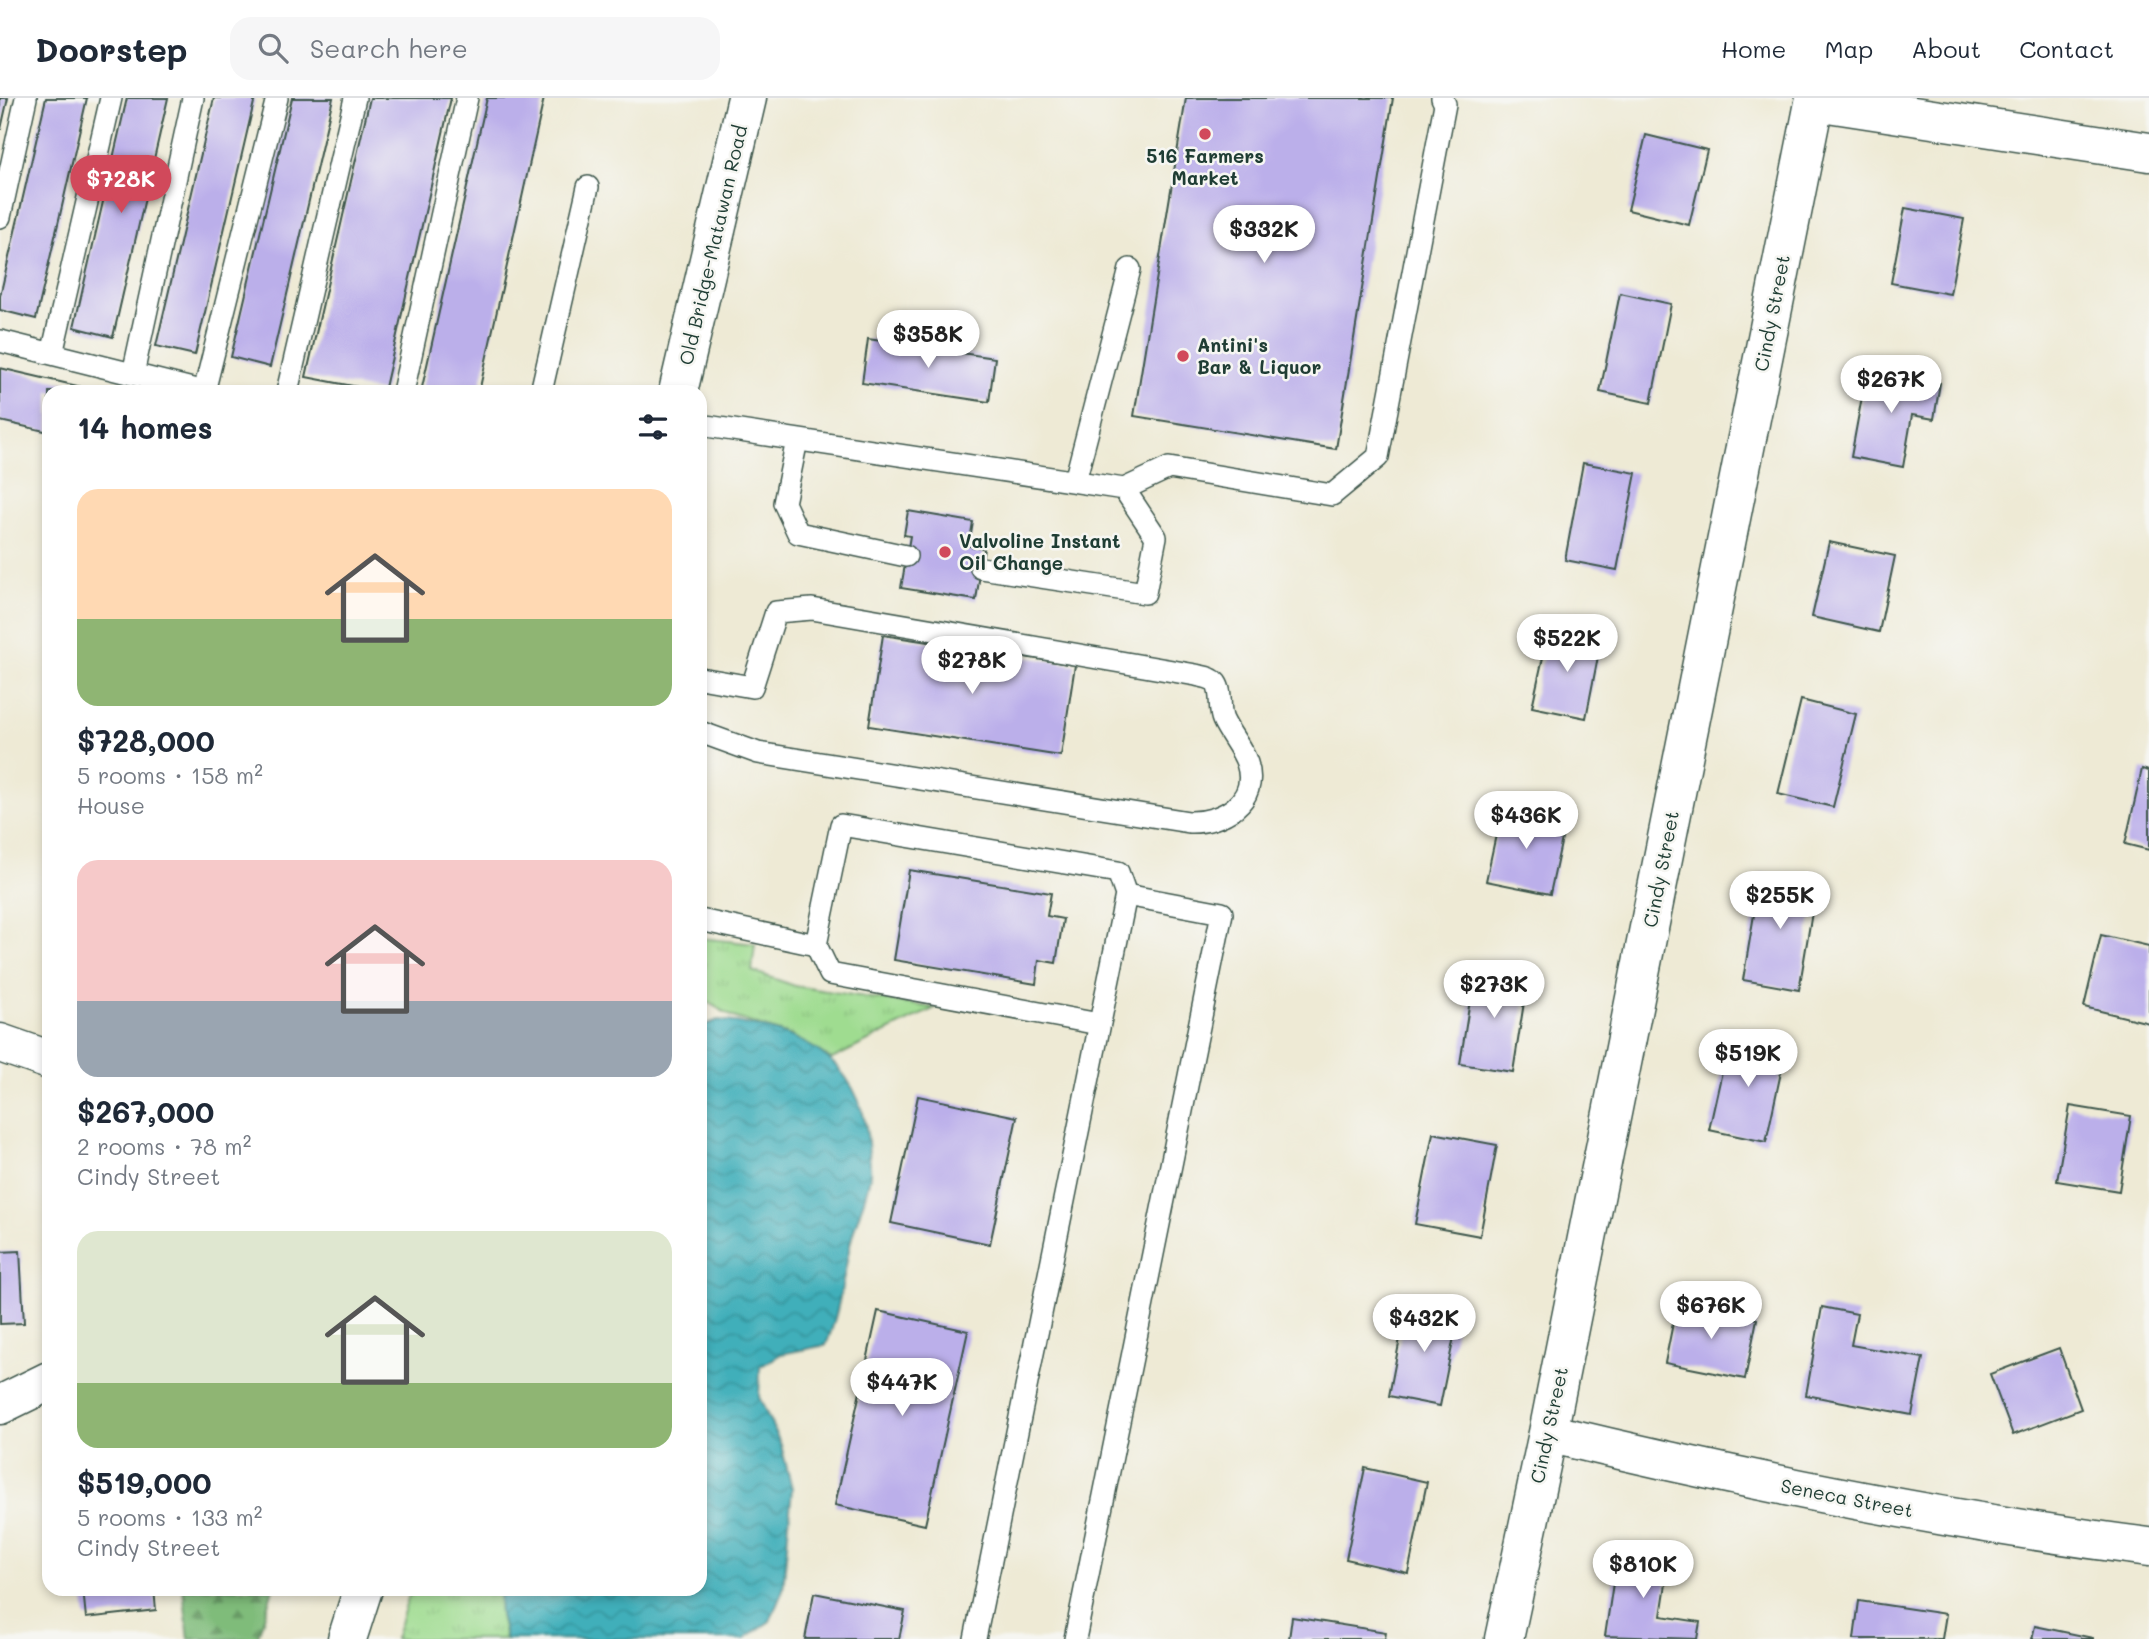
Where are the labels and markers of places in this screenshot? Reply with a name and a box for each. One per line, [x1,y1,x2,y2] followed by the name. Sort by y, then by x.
[1197,126,1213,142] marker: 516 Farmers Market
[1146,143,1264,190] place label: 516 Farmers Market
[72,156,170,215] pin: $728K
[1215,206,1313,265] pin: $332K
[879,310,977,370] pin: $358K
[1197,332,1321,379] place label: Antini's Bar & Liquor
[1175,348,1191,364] marker: Antini's Bar & Liquor
[1842,356,1940,415] pin: $267K
[959,528,1120,575] place label: Valvoline Instant Oil Change
[937,544,953,560] marker: Valvoline Instant Oil Change
[1518,614,1616,674] pin: $522K
[923,636,1021,696] pin: $278K
[1477,792,1575,851] pin: $436K
[1731,872,1829,931] pin: $255K
[1445,960,1543,1020] pin: $273K
[1699,1030,1797,1089] pin: $519K
[1662,1282,1760,1341] pin: $676K
[1375,1294,1473,1354] pin: $432K
[853,1358,951,1418] pin: $447K
[1594,1540,1692,1600] pin: $810K

